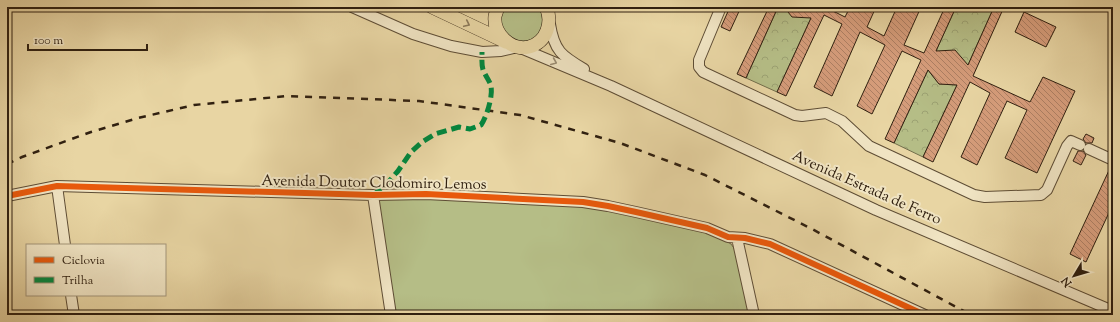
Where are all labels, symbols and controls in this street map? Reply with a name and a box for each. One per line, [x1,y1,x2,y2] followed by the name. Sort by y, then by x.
[462,19,470,27] one-way arrow
[28,26,147,52] scale bar
[34,32,63,50] text: 100 m
[550,57,558,65] one-way arrow
[788,146,944,231] street label: Avenida Estrada de Ferro
[261,171,487,196] street label: Avenida Doutor Clodomiro Lemos
[26,244,166,296] legend
[62,252,105,270] text: Ciclovia
[1054,256,1094,296] north arrow
[62,272,94,290] text: Trilha
[1058,273,1077,291] text: N

